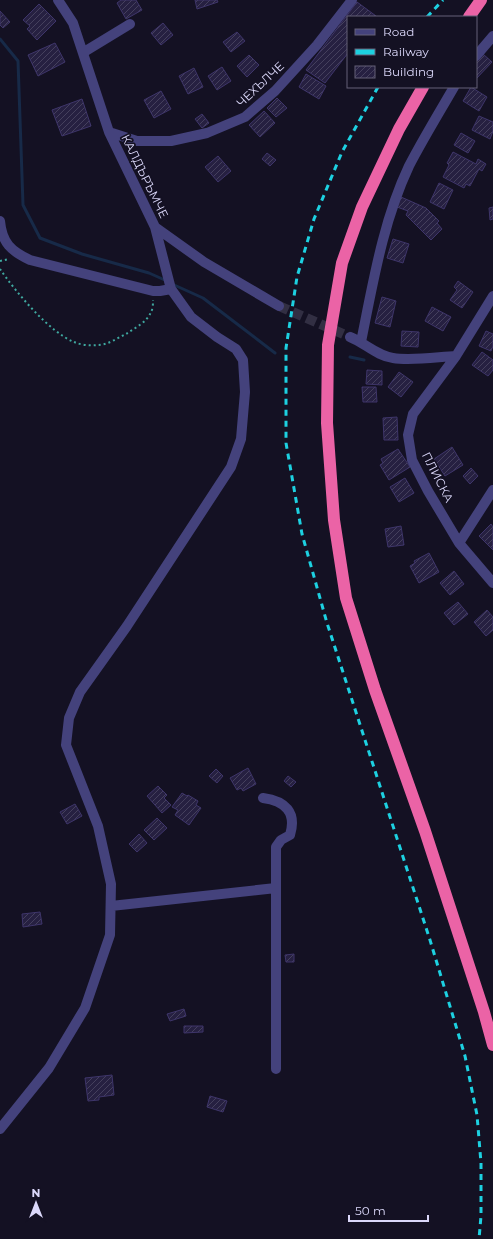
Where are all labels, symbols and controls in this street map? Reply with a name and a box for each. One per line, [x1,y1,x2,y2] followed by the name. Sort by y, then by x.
[347,16,477,88] legend
[383,24,414,39] text: Road
[383,44,429,59] text: Railway
[233,58,287,110] street label: ЧЕХЪЛЧЕ
[383,64,434,79] text: Building
[118,132,172,220] street label: КАЛДЪРЪМЧЕ
[419,449,457,505] street label: ПЛИСКА
[16,1183,56,1223] north arrow
[32,1186,40,1200] text: N
[349,1197,428,1223] scale bar
[355,1203,386,1218] text: 50 m

